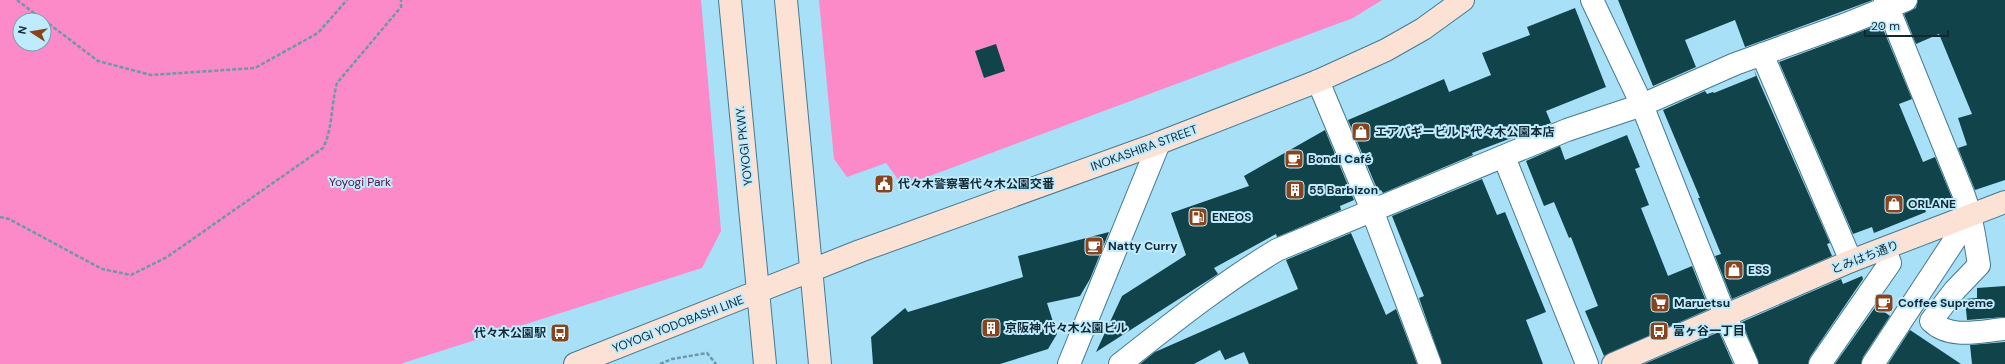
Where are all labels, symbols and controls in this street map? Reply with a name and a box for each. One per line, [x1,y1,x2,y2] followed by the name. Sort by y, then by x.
[12,12,52,52] north arrow
[1865,12,1948,38] scale bar
[1871,18,1900,34] text: 20 m
[15,25,30,35] text: N
[732,105,756,187] street label: YOYOGI PKWY.
[1088,121,1200,175] street label: INOKASHIRA STREET
[1350,121,1372,143] shop icon: エアバギービルド代々木公園本店
[1375,124,1555,140] place label: エアバギービルド代々木公園本店
[1283,148,1305,170] cafe icon: Bondi Café
[1308,151,1372,167] place label: Bondi Café
[873,173,895,195] public building icon: 代々木警察署代々木公園交番
[329,174,391,190] park label: Yoyogi Park
[898,176,1055,192] place label: 代々木警察署代々木公園交番
[1284,179,1306,201] building icon: 55 Barbizon
[1309,182,1378,198] place label: 55 Barbizon
[1883,193,1905,215] shop icon: ORLANE
[1908,196,1956,212] place label: ORLANE
[1187,206,1209,228] fuel station icon: ENEOS
[1212,209,1251,225] place label: ENEOS
[1083,235,1105,257] cafe icon: Natty Curry
[1829,237,1901,277] street label: とみはち通り
[1108,238,1178,254] place label: Natty Curry
[1723,259,1745,281] shop icon: ESS
[1748,262,1770,278] place label: ESS
[610,291,746,356] street label: YOYOGI YODOBASHI LINE
[1649,292,1671,314] supermarket icon: Maruetsu
[1873,292,1895,314] cafe icon: Coffee Supreme
[1674,295,1730,311] place label: Maruetsu
[1898,295,1993,311] place label: Coffee Supreme
[980,317,1002,339] building icon: 京阪神 代々木公園ビル
[1005,320,1128,336] place label: 京阪神 代々木公園ビル
[1648,320,1670,342] bus stop icon: 富ヶ谷一丁目
[549,322,571,344] bus stop icon: 代々木公園駅
[1673,323,1745,339] place label: 富ヶ谷一丁目
[474,325,546,341] place label: 代々木公園駅

